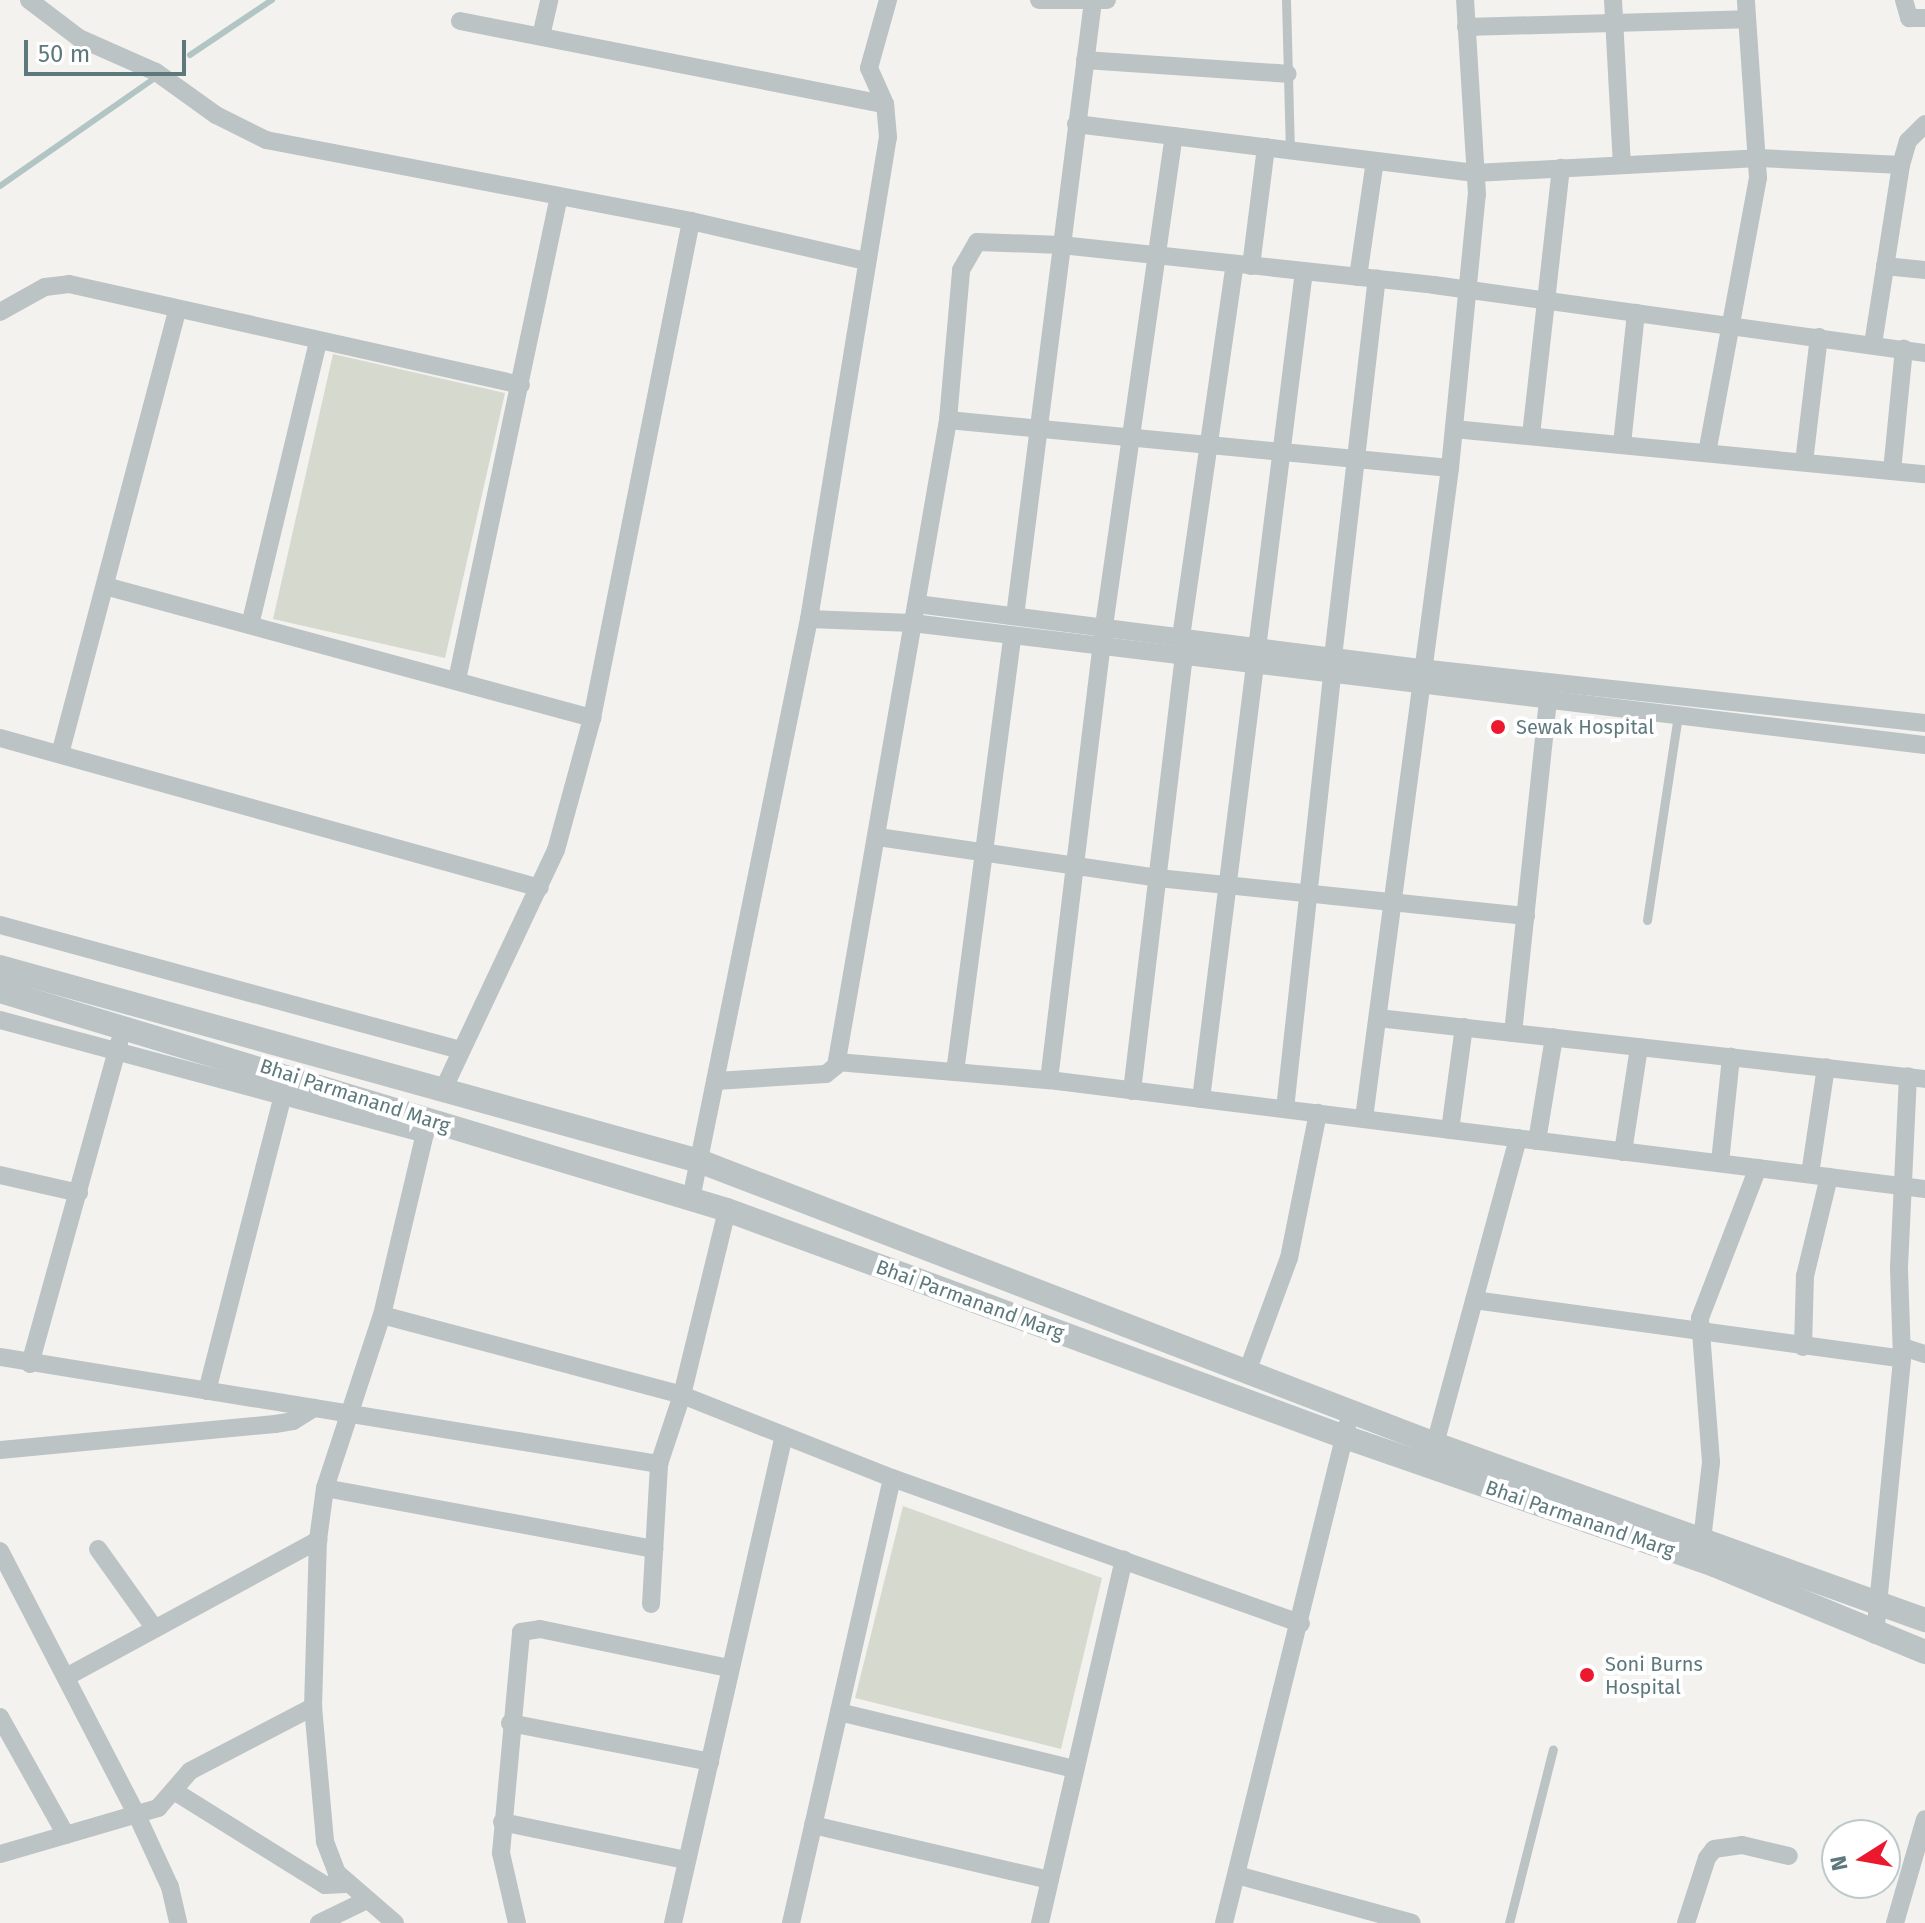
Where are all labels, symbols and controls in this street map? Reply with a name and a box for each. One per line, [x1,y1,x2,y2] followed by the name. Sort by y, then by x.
[28,24,190,74] scale bar
[38,40,90,68] text: 50 m
[1516,715,1654,739] place label: Sewak Hospital
[1487,716,1509,738] marker: Sewak Hospital
[257,1054,453,1138] street label: Bhai Parmanand Marg
[873,1255,1067,1345] street label: Bhai Parmanand Marg
[1482,1475,1678,1563] street label: Bhai Parmanand Marg
[1605,1652,1703,1699] place label: Soni Burns Hospital
[1576,1664,1598,1686] marker: Soni Burns Hospital
[1821,1819,1901,1899] north arrow
[1824,1854,1854,1873] text: N

